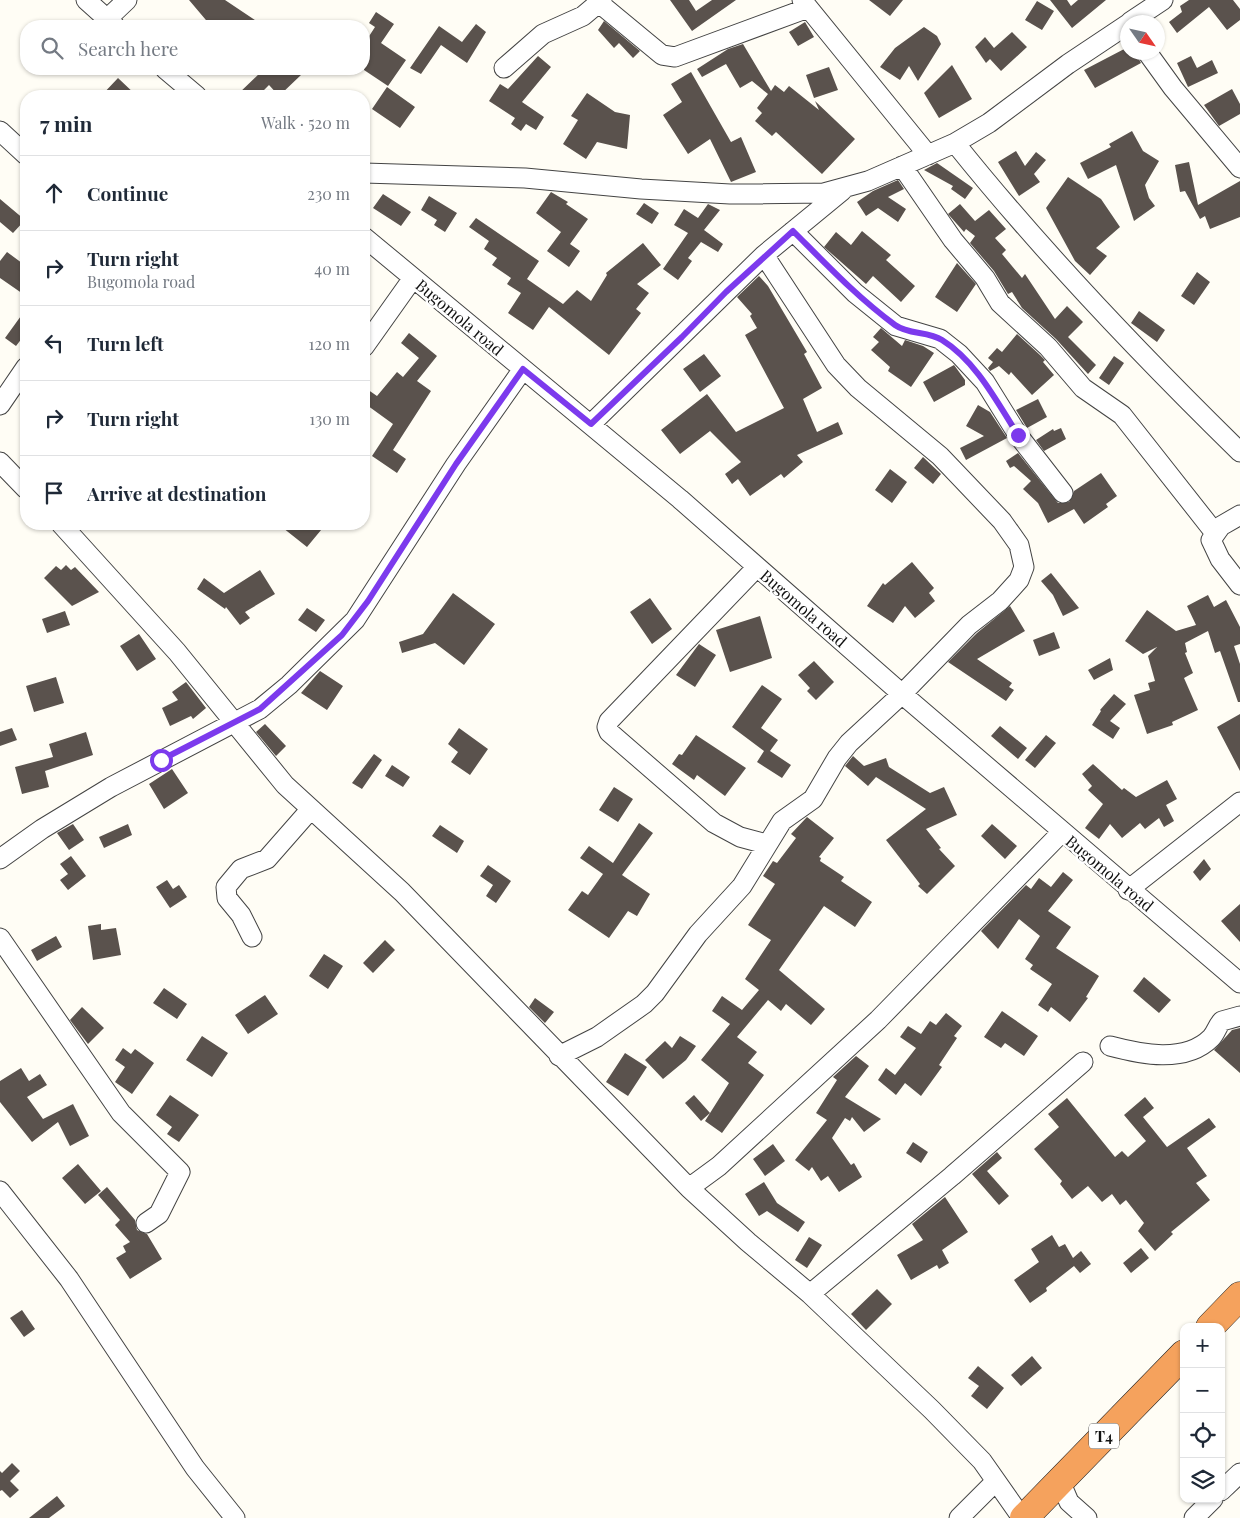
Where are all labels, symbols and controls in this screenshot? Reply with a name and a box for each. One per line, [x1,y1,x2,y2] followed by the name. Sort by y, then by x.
[1120,15,1165,60] north arrow
[20,20,370,75] search box
[38,34,66,62] icon: search
[78,35,178,61] text: Search here
[40,109,93,137] text: 7 min
[261,112,350,133] text: Walk · 520 m
[40,179,68,207] icon: ahead
[87,180,168,206] text: Continue
[307,183,350,204] text: 230 m
[87,245,179,271] text: Turn right
[40,254,68,282] icon: right
[314,258,350,279] text: 40 m
[87,271,195,292] text: Bugomola road
[412,274,508,360] street label: Bugomola road
[40,329,68,357] icon: left
[87,330,164,356] text: Turn left
[309,333,350,354] text: 120 m
[40,404,68,432] icon: right
[87,405,179,431] text: Turn right
[309,408,350,429] text: 130 m
[1007,424,1030,447] route end
[40,479,68,507] icon: arrive
[87,480,267,506] text: Arrive at destination
[756,565,852,651] street label: Bugomola road
[150,749,173,772] route start
[1062,830,1158,916] street label: Bugomola road
[1180,1323,1225,1503] map controls
[1180,1323,1225,1368] button: +
[1180,1368,1225,1413] button: −
[1180,1413,1225,1458] button: locate
[1089,1424,1119,1448] road number: T4
[1180,1458,1225,1503] button: layers

